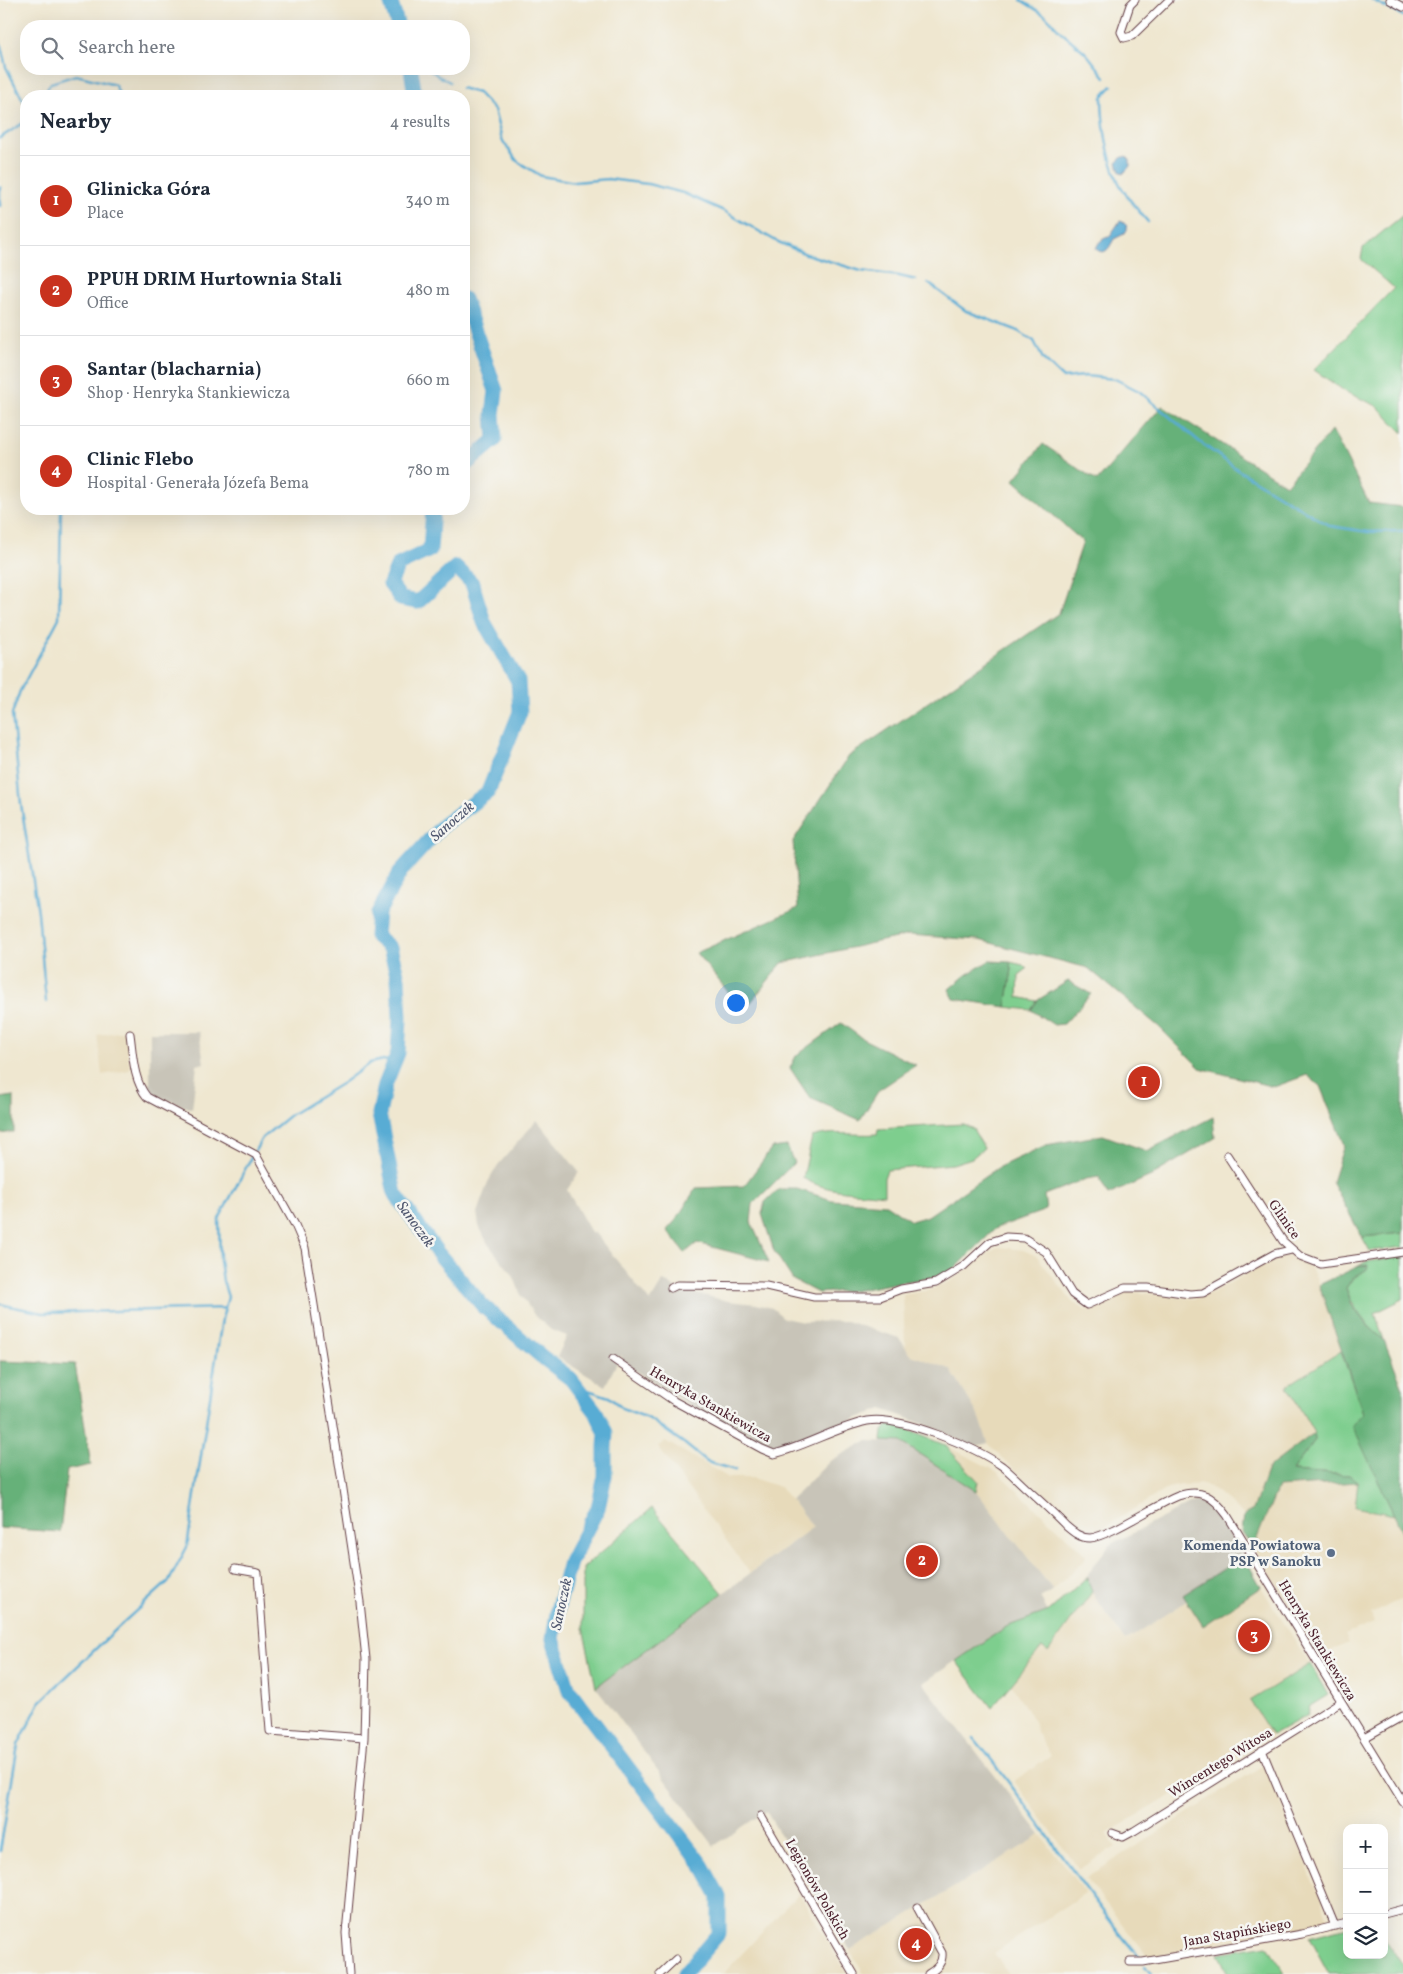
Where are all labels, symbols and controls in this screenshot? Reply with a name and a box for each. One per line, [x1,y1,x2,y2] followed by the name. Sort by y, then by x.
[20,20,470,75] search box
[38,34,66,62] icon: search
[78,35,175,61] text: Search here
[40,108,111,137] text: Nearby
[390,112,450,134] text: 4 results
[87,177,211,203] text: Glinicka Góra
[53,190,59,212] text: 1
[406,190,450,212] text: 340 m
[87,203,124,225] text: Place
[87,267,342,293] text: PPUH DRIM Hurtownia Stali
[52,280,60,302] text: 2
[406,280,450,302] text: 480 m
[87,293,129,315] text: Office
[87,357,261,383] text: Santar (blacharnia)
[52,370,60,392] text: 3
[407,370,450,392] text: 660 m
[87,383,290,405] text: Shop · Henryka Stankiewicza
[87,447,194,473] text: Clinic Flebo
[51,460,61,482] text: 4
[408,460,450,482] text: 780 m
[87,473,309,495] text: Hospital · Generała Józefa Bema
[426,797,480,847] water label: Sanoczek
[723,990,749,1016] your location
[1128,1063,1160,1101] pin: 1
[1263,1196,1304,1244] street label: Glinice
[391,1197,439,1252] water label: Sanoczek
[646,1363,775,1448] street label: Henryka Stankiewicza
[1184,1537,1321,1572] place label: Komenda Powiatowa PSP w Sanoku
[906,1542,938,1580] pin: 2
[1325,1547,1337,1559] marker: Komenda Powiatowa PSP w Sanoku
[547,1576,578,1632] water label: Sanoczek
[1273,1577,1360,1705] street label: Henryka Stankiewicza
[1238,1617,1270,1655] pin: 3
[1165,1724,1276,1803] street label: Wincentego Witosa
[1343,1824,1388,1959] map controls
[1343,1824,1388,1869] button: +
[780,1836,853,1944] street label: Legionów Polskich
[1343,1869,1388,1914] button: −
[1343,1914,1388,1959] button: layers
[1182,1915,1293,1952] street label: Jana Stapińskiego
[900,1925,932,1963] pin: 4

